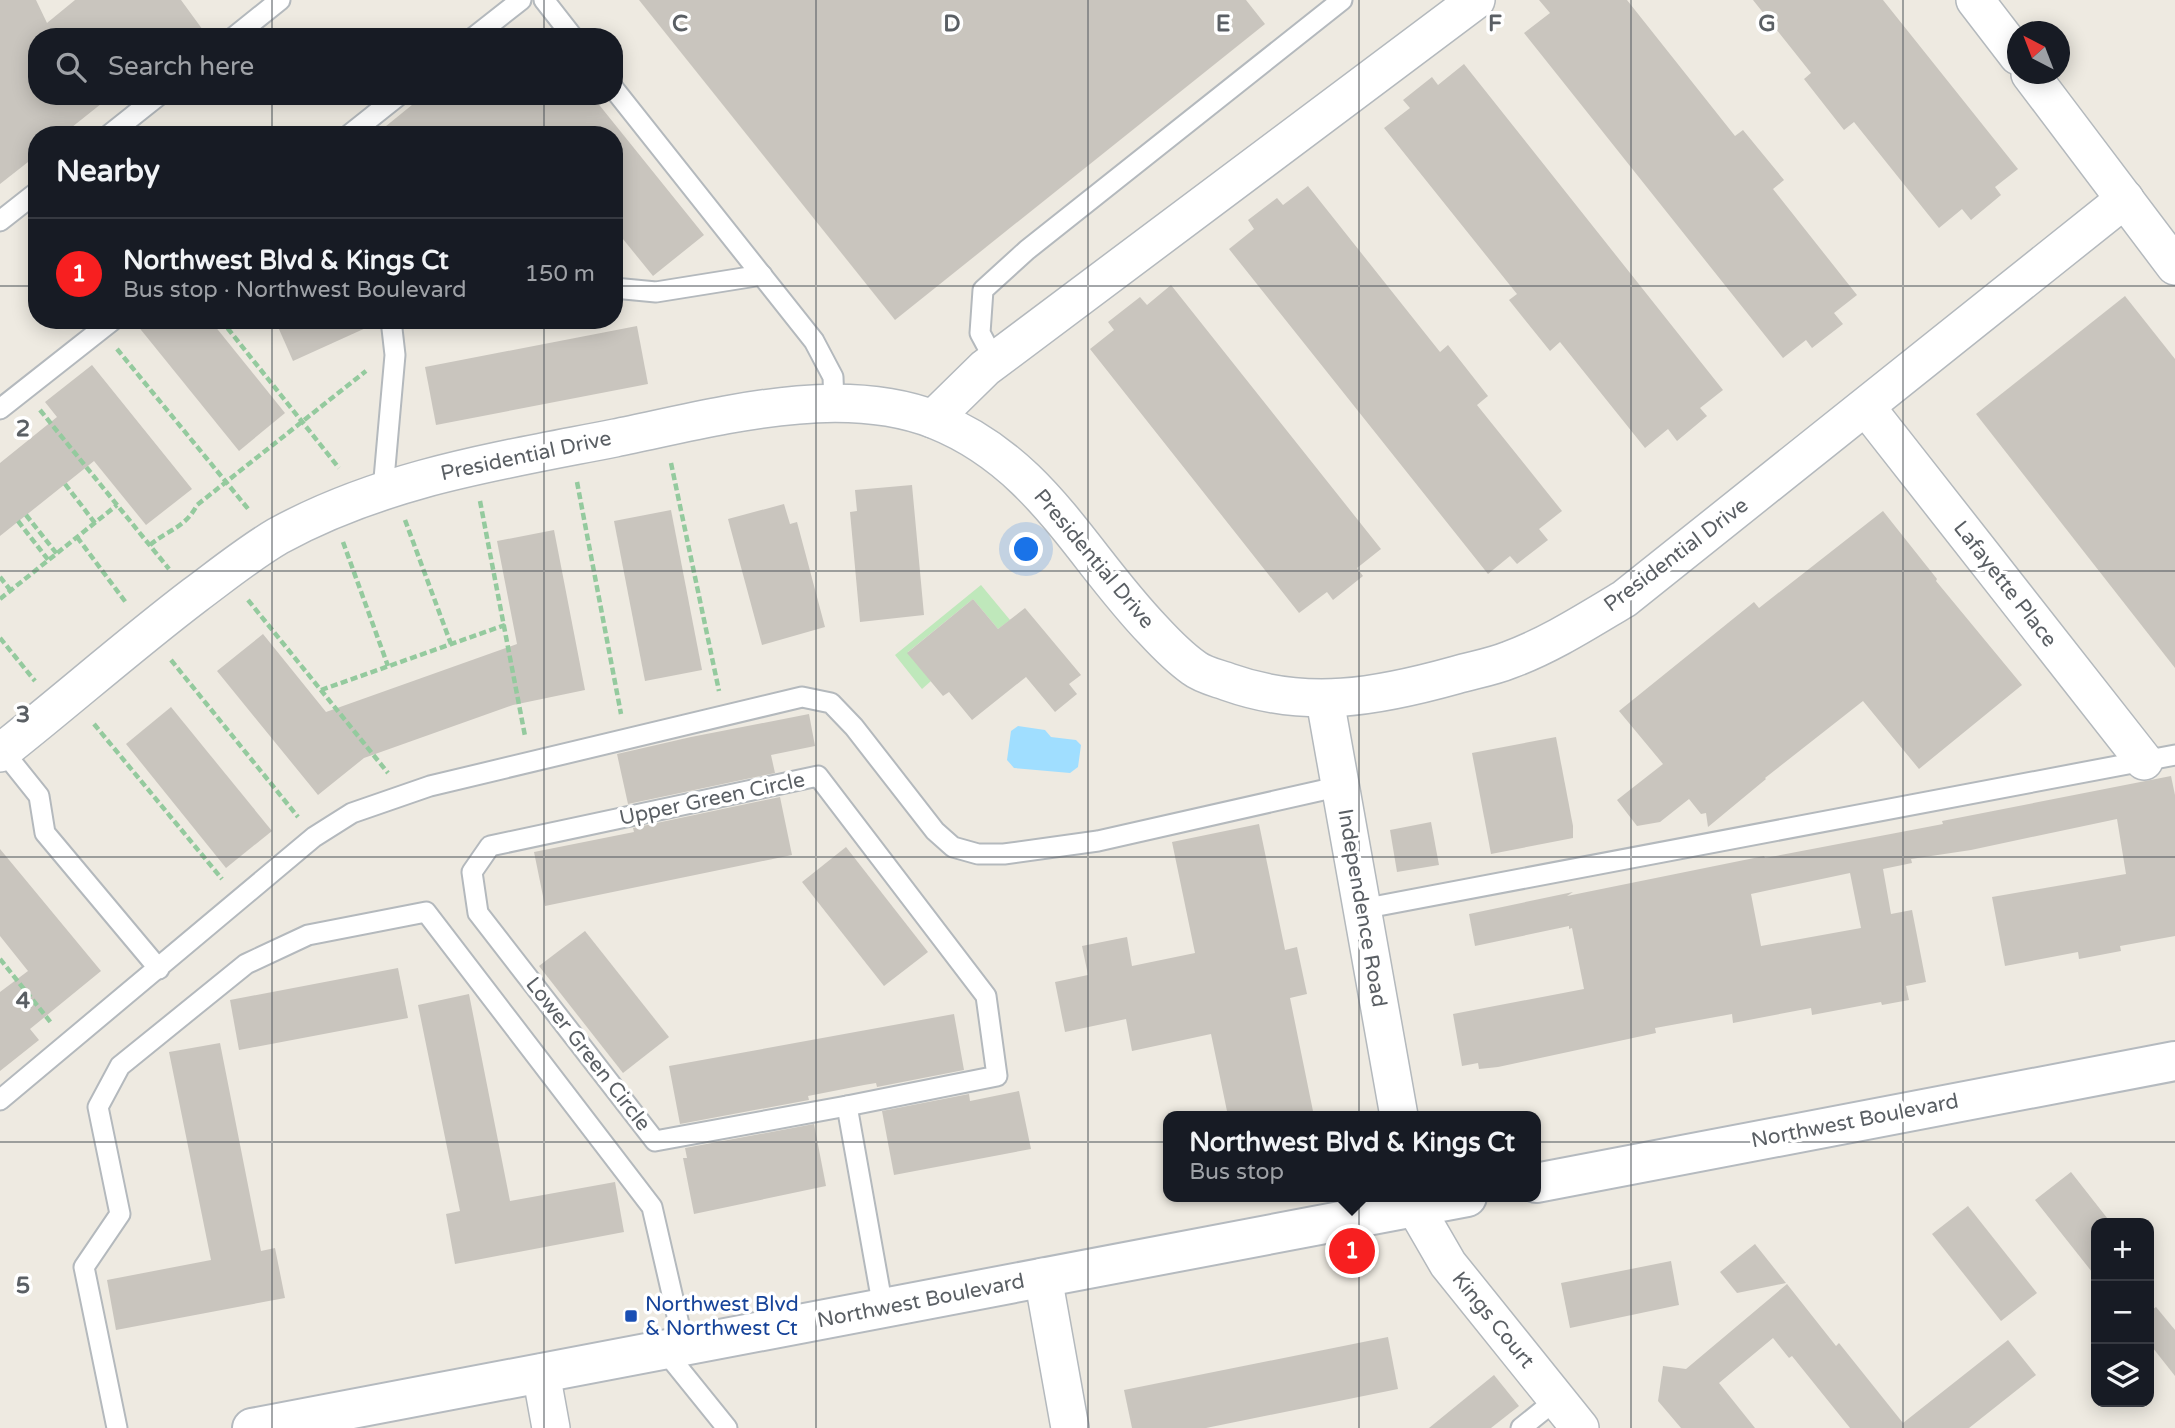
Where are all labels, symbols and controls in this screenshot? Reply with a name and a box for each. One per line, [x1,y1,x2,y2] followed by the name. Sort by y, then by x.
[672,10,688,38] text: C
[943,10,961,38] text: D
[1216,10,1230,38] text: E
[1488,10,1502,38] text: F
[1758,10,1776,38] text: G
[2007,21,2070,84] north arrow
[28,28,623,105] search box
[52,48,90,86] icon: search
[108,51,254,82] text: Search here
[56,153,160,190] text: Nearby
[123,245,449,276] text: Northwest Blvd & Kings Ct
[72,260,86,288] text: 1
[525,260,595,288] text: 150 m
[123,276,467,304] text: Bus stop · Northwest Boulevard
[16,415,30,443] text: 2
[438,426,614,486] street label: Presidential Drive
[1028,484,1160,634] street label: Presidential Drive
[1599,493,1753,617] street label: Presidential Drive
[1948,516,2062,652] street label: Lafayette Place
[1009,532,1043,566] your location
[16,701,30,729] text: 3
[617,767,807,831] street label: Upper Green Circle
[1332,807,1392,1009] street label: Independence Road
[520,972,656,1136] street label: Lower Green Circle
[16,987,31,1015] text: 4
[1749,1089,1961,1153] street label: Northwest Boulevard
[1163,1111,1541,1202] popup
[1189,1127,1515,1158] text: Northwest Blvd & Kings Ct
[1189,1158,1284,1186] text: Bus stop
[2091,1218,2154,1407] map controls
[2091,1218,2154,1281] button: +
[1329,1225,1375,1277] pin: 1
[1447,1267,1539,1373] street label: Kings Court
[815,1269,1027,1333] street label: Northwest Boulevard
[16,1272,30,1300] text: 5
[2091,1281,2154,1344] button: −
[645,1292,799,1341] place label: Northwest Blvd & Northwest Ct
[623,1308,639,1324] marker: Northwest Blvd & Northwest Ct
[2091,1344,2154,1407] button: layers

